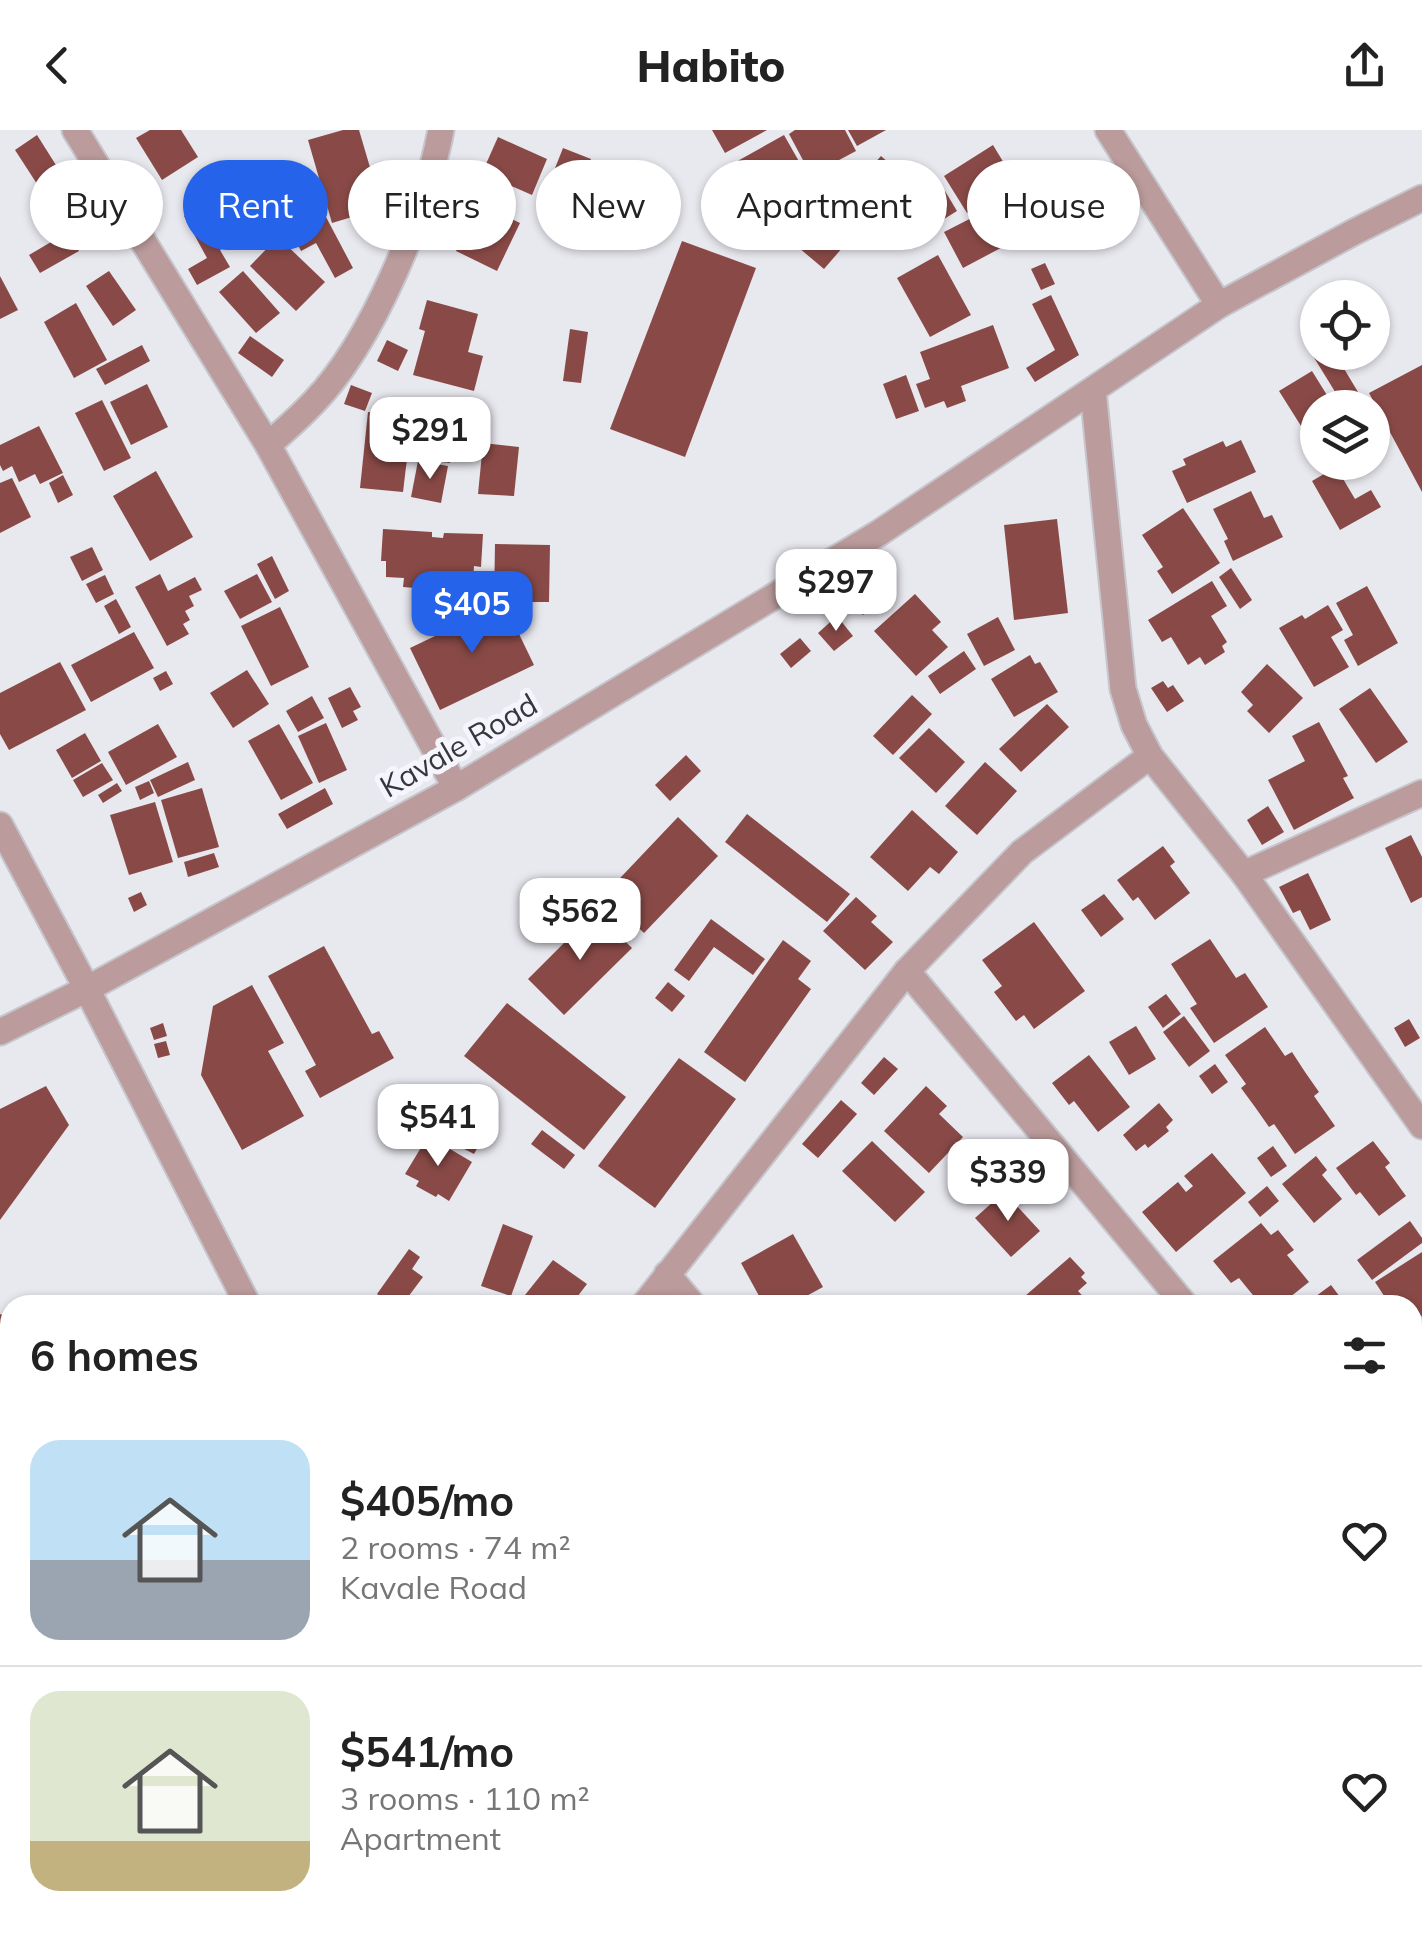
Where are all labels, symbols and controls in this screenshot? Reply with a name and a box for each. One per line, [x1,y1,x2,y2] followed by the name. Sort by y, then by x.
[636,37,786,93] text: Habito
[30,38,85,93] icon: back
[1337,38,1392,93] icon: share
[30,160,163,250] chip: Buy
[183,160,328,250] chip: Rent
[348,160,516,250] chip: Filters
[536,160,681,250] chip: New
[701,160,947,250] chip: Apartment
[967,160,1140,250] chip: House
[1300,280,1390,480] map controls
[1300,280,1390,370] button: locate
[1300,390,1390,480] button: layers
[371,397,489,482] pin: $291
[392,409,468,449] text: $291
[777,549,895,634] pin: $297
[798,561,874,601] text: $297
[413,571,531,656] pin: $405
[434,583,510,623] text: $405
[373,685,544,805] street label: Kavale Road
[521,878,639,963] pin: $562
[542,890,618,930] text: $562
[379,1084,497,1169] pin: $541
[400,1096,476,1136] text: $541
[949,1139,1067,1224] pin: $339
[970,1151,1046,1191] text: $339
[1337,1328,1392,1383] icon: filters
[30,1329,199,1382] text: 6 homes
[340,1474,514,1527] text: $405/mo
[110,1480,230,1600] icon: home
[1337,1513,1392,1568] icon: heart
[340,1527,571,1567] text: 2 rooms · 74 m²
[340,1567,527,1607] text: Kavale Road
[340,1725,514,1778] text: $541/mo
[110,1731,230,1851] icon: home
[1337,1764,1392,1819] icon: heart
[340,1778,590,1818] text: 3 rooms · 110 m²
[340,1818,501,1858] text: Apartment

